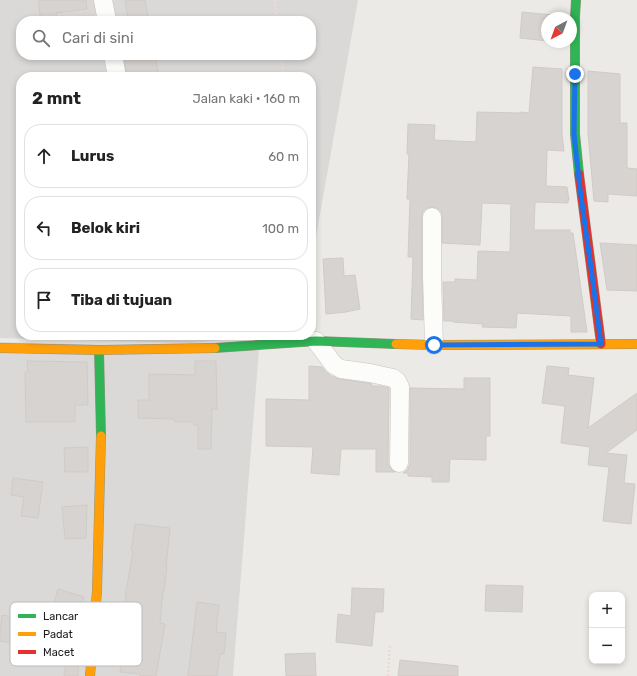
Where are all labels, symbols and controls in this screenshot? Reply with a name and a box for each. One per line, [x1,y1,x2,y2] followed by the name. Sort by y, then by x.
[541,12,577,48] north arrow
[16,16,316,60] search box
[30,27,52,49] icon: search
[62,29,134,47] text: Cari di sini
[566,65,584,83] route end
[32,88,81,108] text: 2 mnt
[193,91,300,106] text: Jalan kaki · 160 m
[33,145,55,167] icon: ahead
[71,147,114,165] text: Lurus
[268,149,299,164] text: 60 m
[33,217,55,239] icon: left
[71,219,140,237] text: Belok kiri
[262,221,299,236] text: 100 m
[33,289,55,311] icon: arrive
[71,291,172,309] text: Tiba di tujuan
[425,336,443,354] route start
[589,592,625,664] map controls
[589,592,625,628] button: +
[10,602,142,666] legend
[43,610,79,623] text: Lancar
[43,628,74,641] text: Padat
[589,628,625,664] button: −
[43,646,75,659] text: Macet

